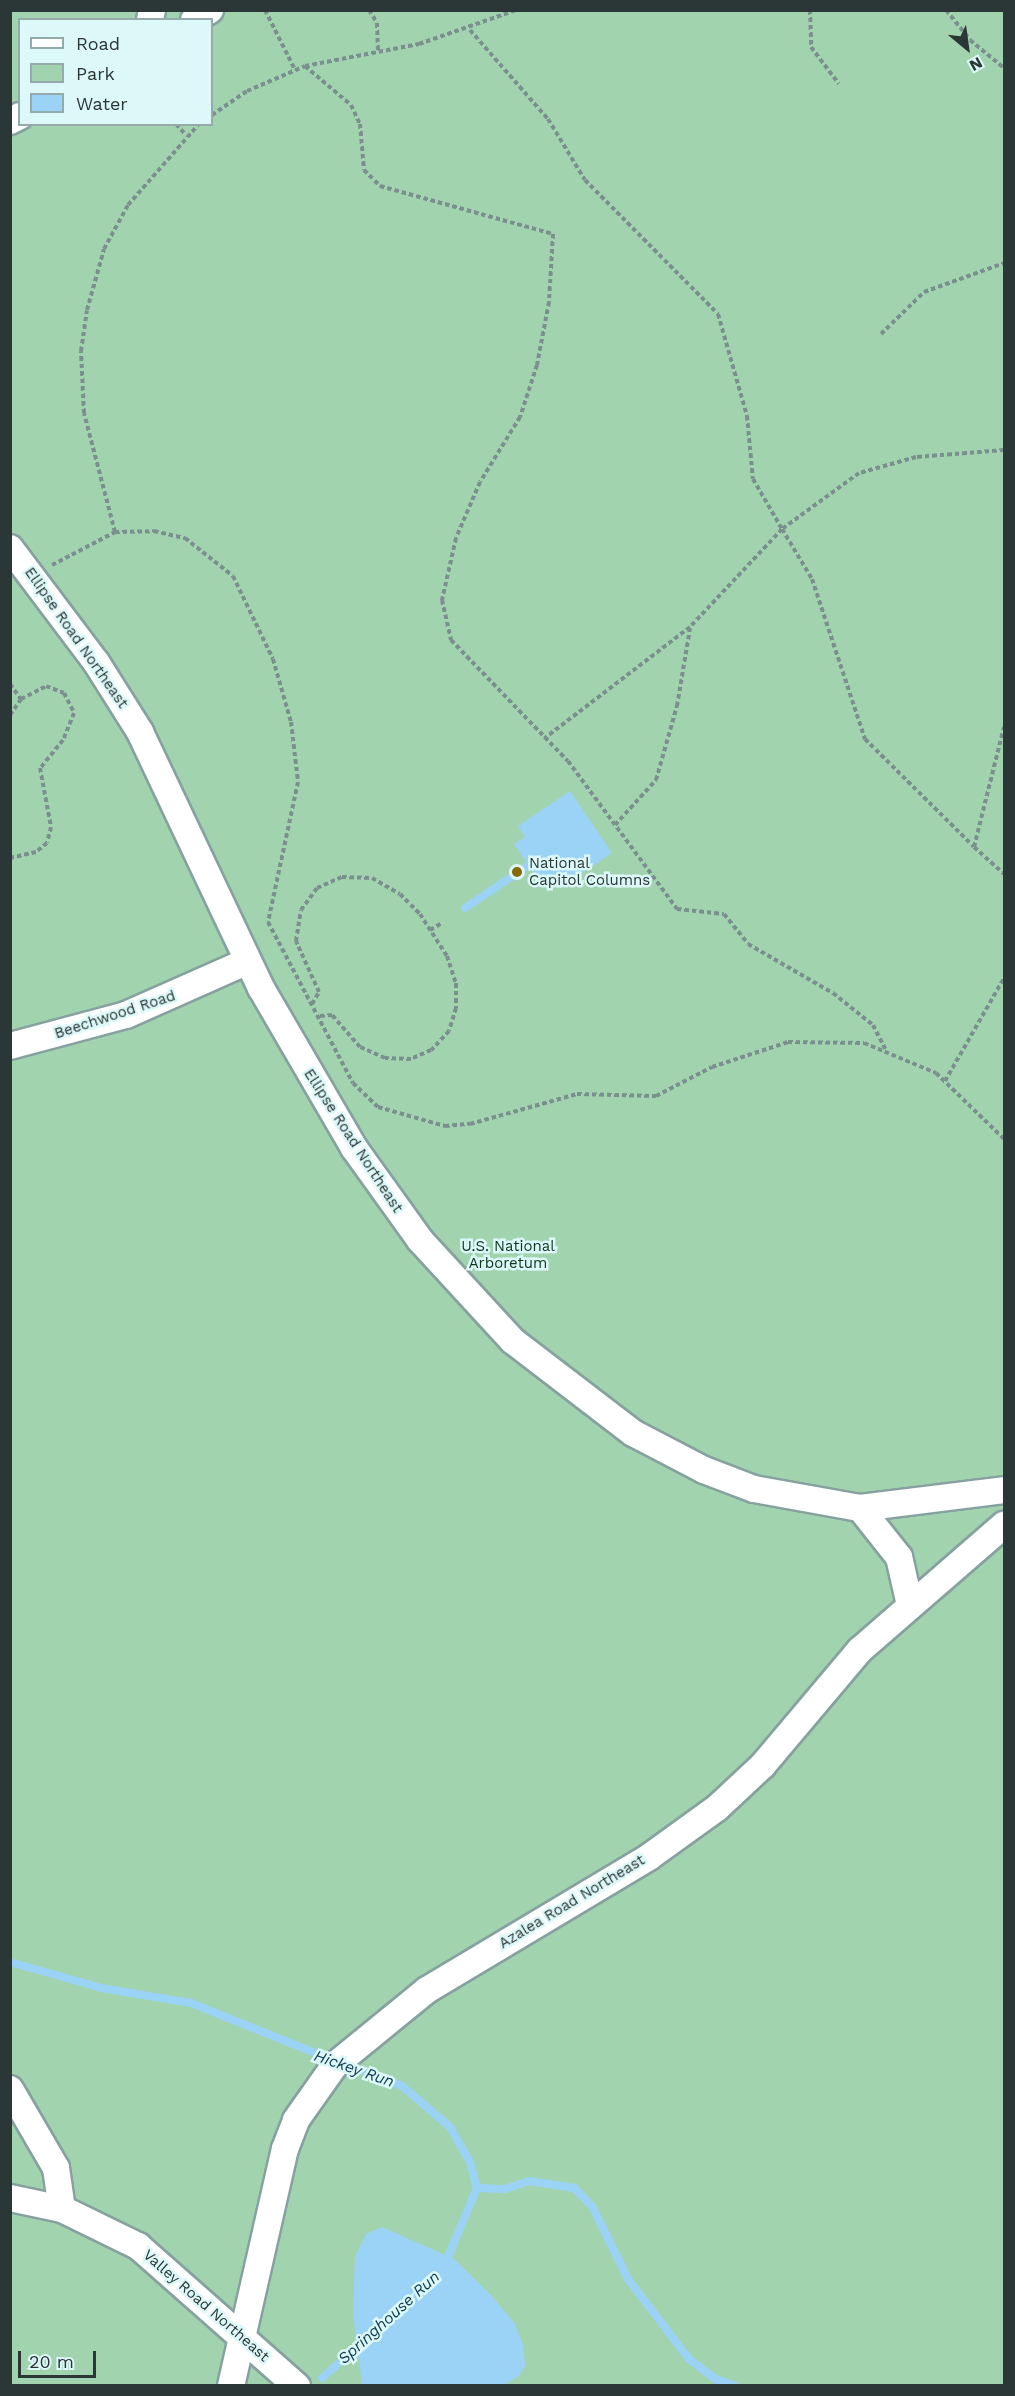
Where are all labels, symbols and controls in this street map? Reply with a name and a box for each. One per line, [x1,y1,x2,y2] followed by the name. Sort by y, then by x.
[18,18,213,126] legend
[937,18,997,78] north arrow
[76,33,120,54] text: Road
[966,53,986,75] text: N
[76,63,115,84] text: Park
[76,93,128,114] text: Water
[20,564,132,712] street label: Ellipse Road Northeast
[529,854,651,889] place label: National Capitol Columns
[510,865,524,879] marker: National Capitol Columns
[52,987,178,1043] street label: Beechwood Road
[300,1066,406,1216] street label: Ellipse Road Northeast
[461,1237,555,1272] park label: U.S. National Arboretum
[496,1851,648,1953] street label: Azalea Road Northeast
[311,2046,397,2092] water label: Hickey Run
[139,2246,273,2366] street label: Valley Road Northeast
[334,2267,444,2369] water label: Springhouse Run
[21,2339,99,2377] scale bar
[29,2351,74,2372] text: 20 m

